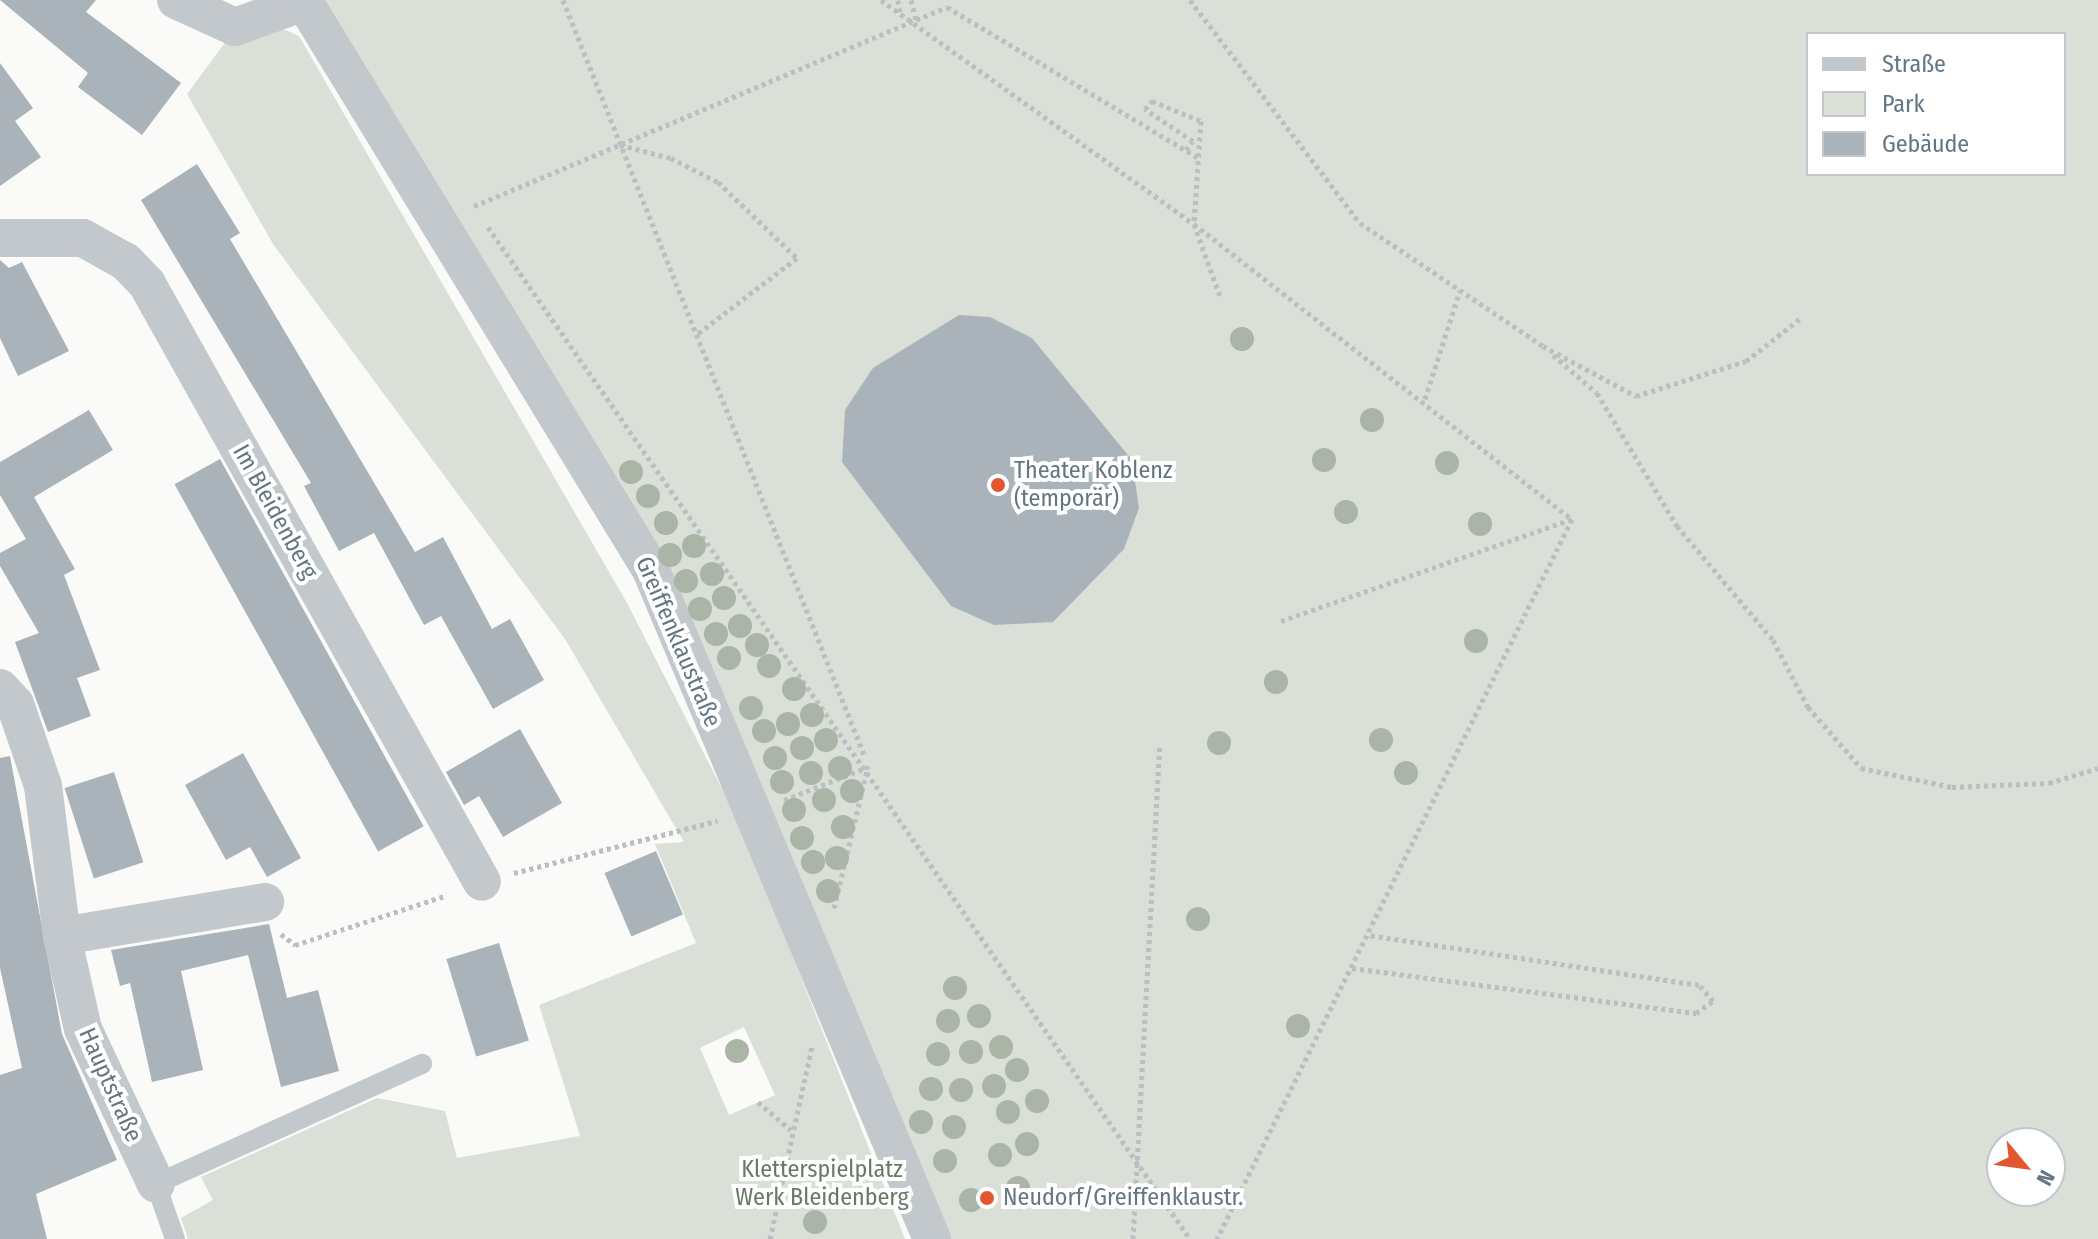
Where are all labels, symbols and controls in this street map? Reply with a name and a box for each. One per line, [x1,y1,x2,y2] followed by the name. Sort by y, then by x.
[1806,32,2066,176] legend
[1882,50,1946,78] text: Straße
[1882,90,1925,118] text: Park
[1882,130,1969,158] text: Gebäude
[226,440,324,584] street label: Im Bleidenberg
[1014,457,1172,513] place label: Theater Koblenz (temporär)
[989,476,1007,494] marker: Theater Koblenz (temporär)
[629,553,727,731] street label: Greiffenklaustraße
[72,1024,148,1146] street label: Hauptstraße
[1986,1127,2066,1207] north arrow
[735,1156,909,1212] park label: Kletterspielplatz Werk Bleidenberg
[2031,1166,2061,1190] text: N
[1003,1184,1243,1212] place label: Neudorf/Greiffenklaustr.
[978,1189,996,1207] marker: Neudorf/Greiffenklaustr.

